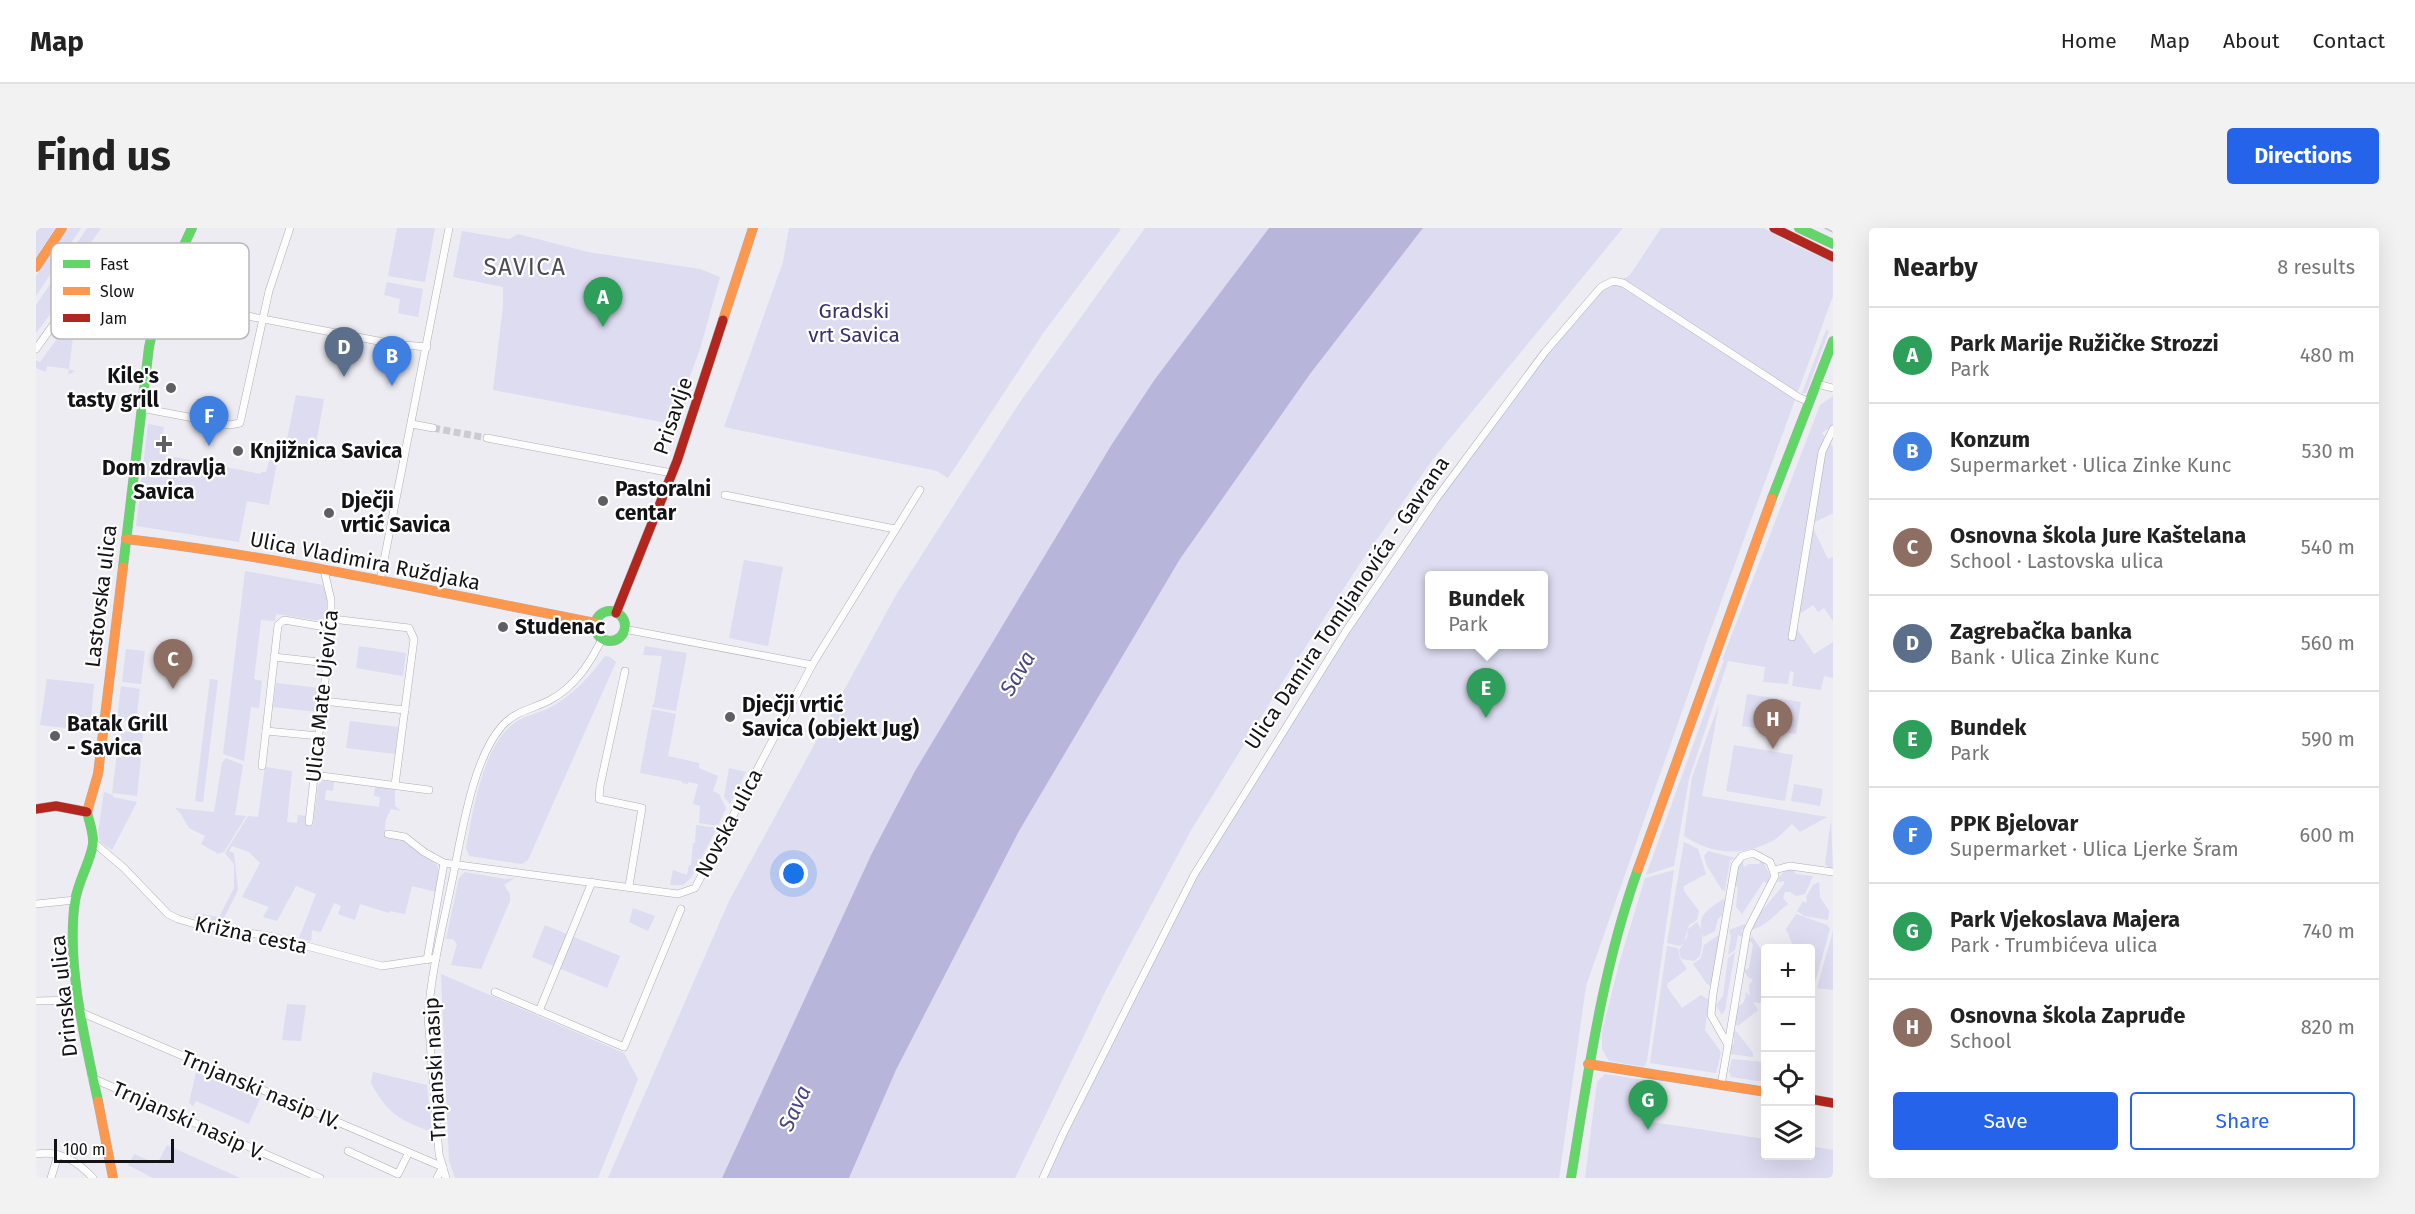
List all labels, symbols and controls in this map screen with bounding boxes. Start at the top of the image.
text: Map [30,25,84,58]
text: Home [2061,28,2117,54]
text: Map [2150,28,2190,54]
text: About [2223,28,2280,54]
text: Contact [2313,28,2385,54]
button: Directions [2227,128,2379,184]
text: Find us [36,131,171,181]
legend [51,243,249,339]
text: Nearby [1893,252,1978,283]
district label: SAVICA [484,253,567,281]
text: Fast [100,255,129,274]
text: 8 results [2277,255,2355,279]
pin: A [584,278,622,327]
text: Slow [100,282,135,301]
park label: Gradski vrt Savica [808,298,900,348]
text: Jam [100,309,127,328]
pin: D [324,328,364,377]
text: Park Marije Ružičke Strozzi [1950,330,2219,357]
pin: B [372,336,412,386]
text: A [1907,343,1918,367]
text: 480 m [2300,343,2355,367]
text: Park [1950,357,1989,381]
place label: Kile's tasty grill [67,363,160,413]
street label: Prisavlje [648,374,698,458]
marker: Kile's tasty grill [164,381,178,395]
pin: F [190,396,228,446]
text: Konzum [1950,426,2030,453]
marker: Dom zdravlja Savica [155,435,173,453]
place label: Knjižnica Savica [250,438,403,464]
text: B [1906,439,1919,463]
text: 530 m [2302,439,2355,463]
marker: Knjižnica Savica [231,444,245,458]
street label: Ulica Damira Tomljanovića - Gavrana [1239,451,1455,755]
text: Supermarket · Ulica Zinke Kunc [1950,453,2231,477]
place label: Dom zdravlja Savica [102,455,226,505]
place label: Pastoralni centar [615,476,711,526]
place label: Dječji vrtić Savica [340,488,451,538]
marker: Pastoralni centar [596,494,610,508]
marker: Dječji vrtić Savica [322,506,336,520]
text: Osnovna škola Jure Kaštelana [1950,522,2246,549]
street label: Lastovska ulica [79,523,123,669]
street label: Ulica Vladimira Ruždjaka [247,526,483,596]
text: C [1907,535,1918,559]
text: 540 m [2301,535,2355,559]
text: School · Lastovska ulica [1950,549,2164,573]
popup [1425,571,1548,649]
text: Bundek [1448,585,1525,612]
street label: Ulica Mate Ujevića [300,608,344,784]
text: Park [1448,612,1488,636]
place label: Studenac [515,614,605,640]
text: Zagrebačka banka [1950,618,2132,645]
marker: Studenac [496,620,510,634]
text: D [1906,631,1919,655]
text: 560 m [2301,631,2355,655]
pin: C [154,640,192,689]
text: Bank · Ulica Zinke Kunc [1950,645,2159,669]
water label: Sava [993,646,1041,701]
pin: E [1466,668,1506,718]
place label: Dječji vrtić Savica (objekt Jug) [742,692,919,742]
pin: H [1754,700,1792,749]
marker: Dječji vrtić Savica (objekt Jug) [723,710,737,724]
place label: Batak Grill - Savica [67,711,169,761]
text: Bundek [1950,714,2026,741]
text: E [1907,727,1918,751]
text: 590 m [2301,727,2355,751]
marker: Batak Grill - Savica [48,729,62,743]
text: Park [1950,741,1989,765]
street label: Novska ulica [689,764,769,882]
text: PPK Bjelovar [1950,810,2078,837]
text: F [1908,823,1917,847]
text: 600 m [2300,823,2355,847]
text: Supermarket · Ulica Ljerke Šram [1950,837,2239,861]
your location [779,859,808,888]
text: Park Vjekoslava Majera [1950,906,2180,933]
street label: Križna cesta [192,910,310,960]
text: G [1906,919,1919,943]
text: 740 m [2303,919,2355,943]
text: Park · Trumbićeva ulica [1950,933,2158,957]
street label: Drinska ulica [45,934,83,1058]
map controls [1761,944,1815,1160]
button: + [1761,944,1815,998]
street label: Trnjanski nasip [418,996,452,1142]
button: − [1761,998,1815,1052]
text: Osnovna škola Zapruđe [1950,1002,2185,1029]
text: H [1906,1015,1919,1039]
text: 820 m [2301,1015,2355,1039]
text: School [1950,1029,2011,1053]
street label: Trnjanski nasip IV. [177,1045,345,1135]
button: locate [1761,1052,1815,1106]
street label: Trnjanski nasip V. [108,1076,270,1166]
pin: G [1628,1080,1668,1130]
water label: Sava [772,1081,817,1136]
button: Save [1893,1092,2118,1150]
button: Share [2130,1092,2355,1150]
button: layers [1761,1106,1815,1160]
scale bar [54,1136,174,1164]
text: 100 m [63,1140,106,1159]

